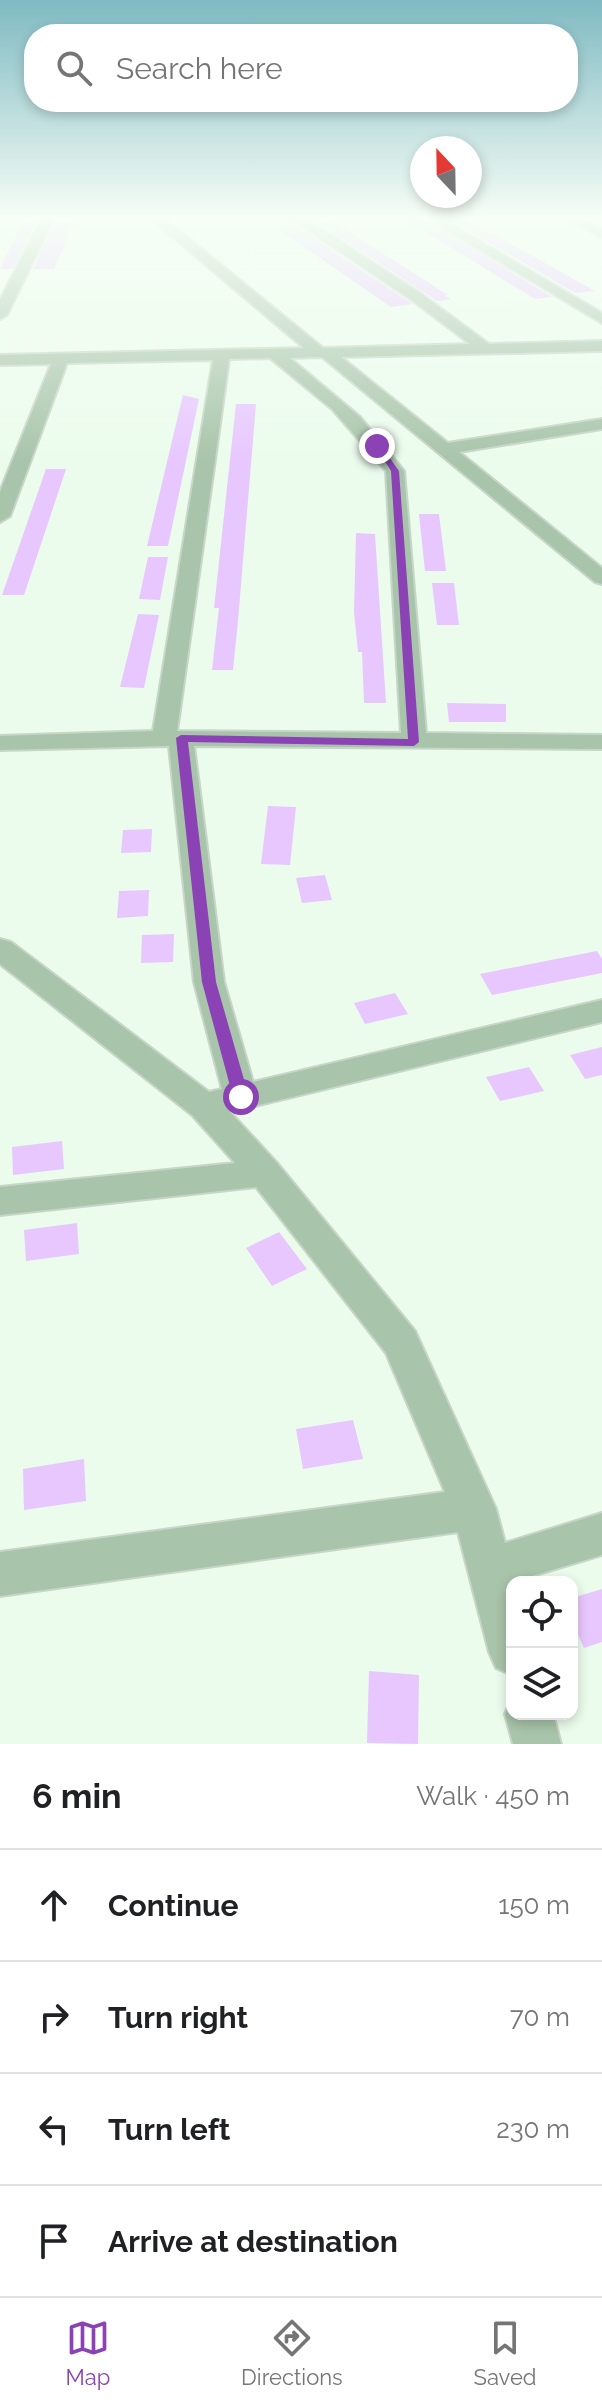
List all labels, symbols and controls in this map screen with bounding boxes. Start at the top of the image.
search box [24,24,578,112]
icon: search [52,46,96,90]
text: Search here [116,51,283,86]
north arrow [410,136,482,208]
route end [359,428,395,464]
route start [223,1079,259,1115]
map controls [506,1576,578,1720]
button: locate [506,1576,578,1648]
button: layers [506,1648,578,1720]
text: 6 min [32,1776,122,1816]
text: Walk · 450 m [416,1781,570,1811]
icon: ahead [32,1883,76,1927]
text: Continue [108,1888,239,1923]
text: 150 m [498,1890,570,1920]
icon: right [32,1995,76,2039]
text: Turn right [108,2000,248,2035]
text: 70 m [510,2002,570,2032]
icon: left [32,2107,76,2151]
text: Turn left [108,2112,230,2147]
text: 230 m [496,2114,570,2144]
icon: arrive [32,2219,76,2263]
text: Arrive at destination [108,2224,398,2259]
tab: Map [65,2316,110,2390]
tab: Directions [241,2316,343,2390]
tab: Saved [474,2316,537,2390]

